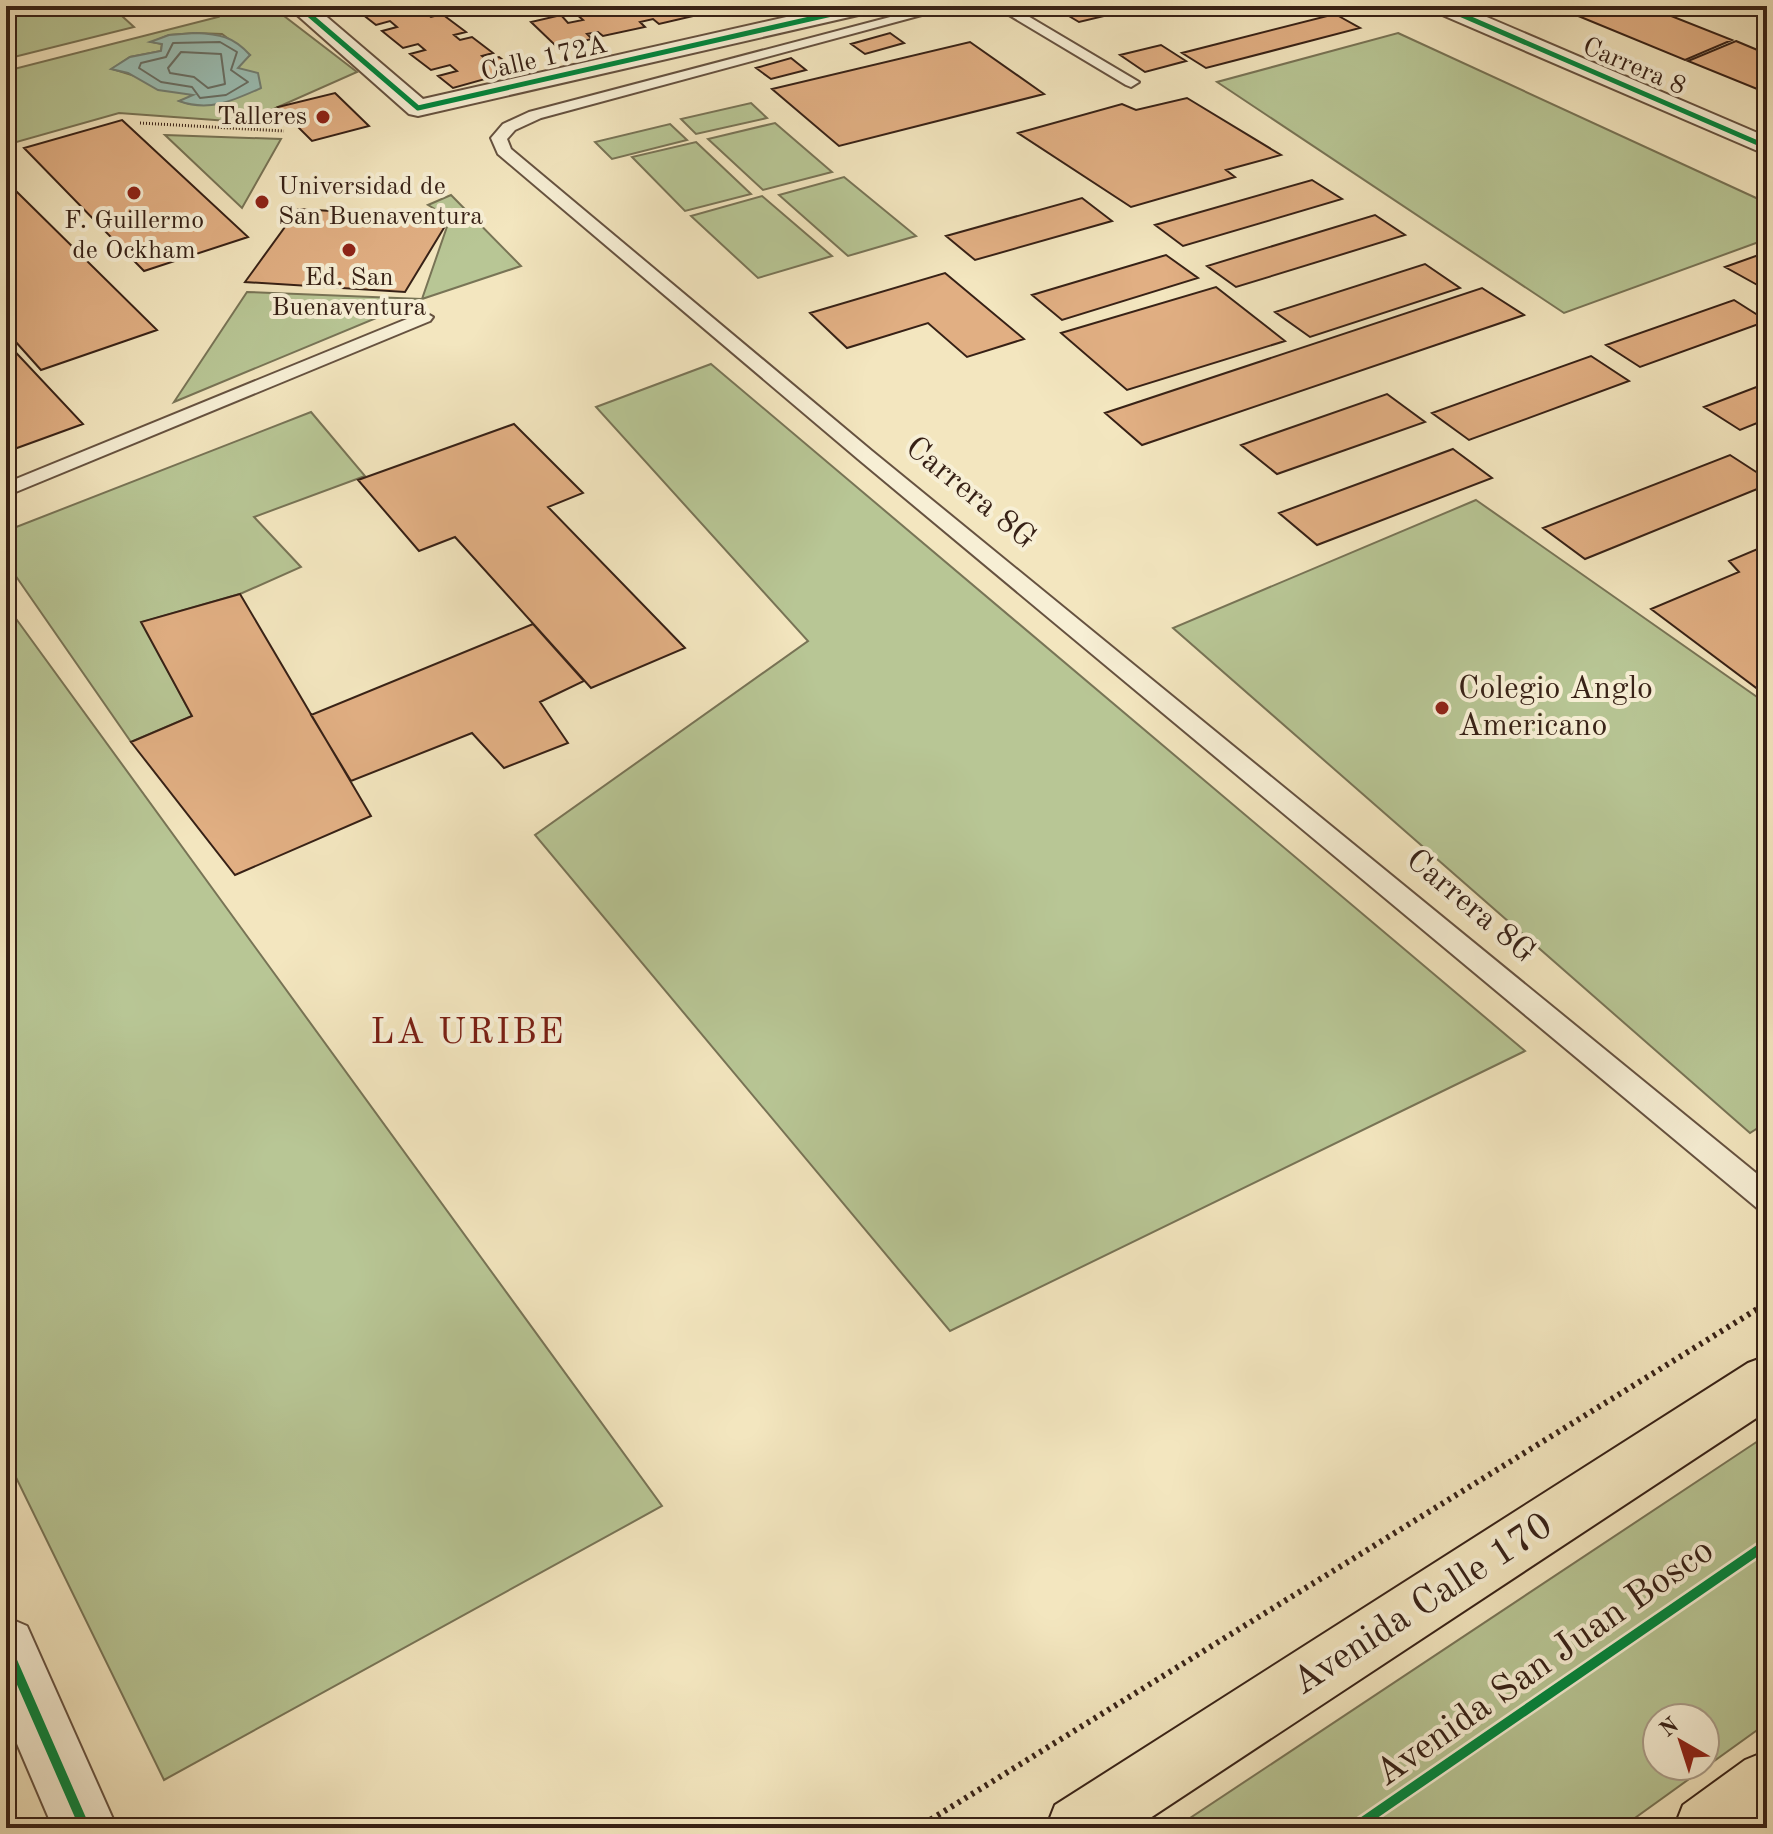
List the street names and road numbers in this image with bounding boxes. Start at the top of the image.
street label: Calle 172A [478,32,610,86]
street label: Carrera 8 [1579,34,1689,100]
street label: Carrera 8G [899,432,1041,556]
street label: Carrera 8G [1399,844,1541,970]
street label: Avenida Calle 170 [1286,1507,1560,1703]
street label: Avenida San Juan Bosco [1369,1532,1721,1794]

